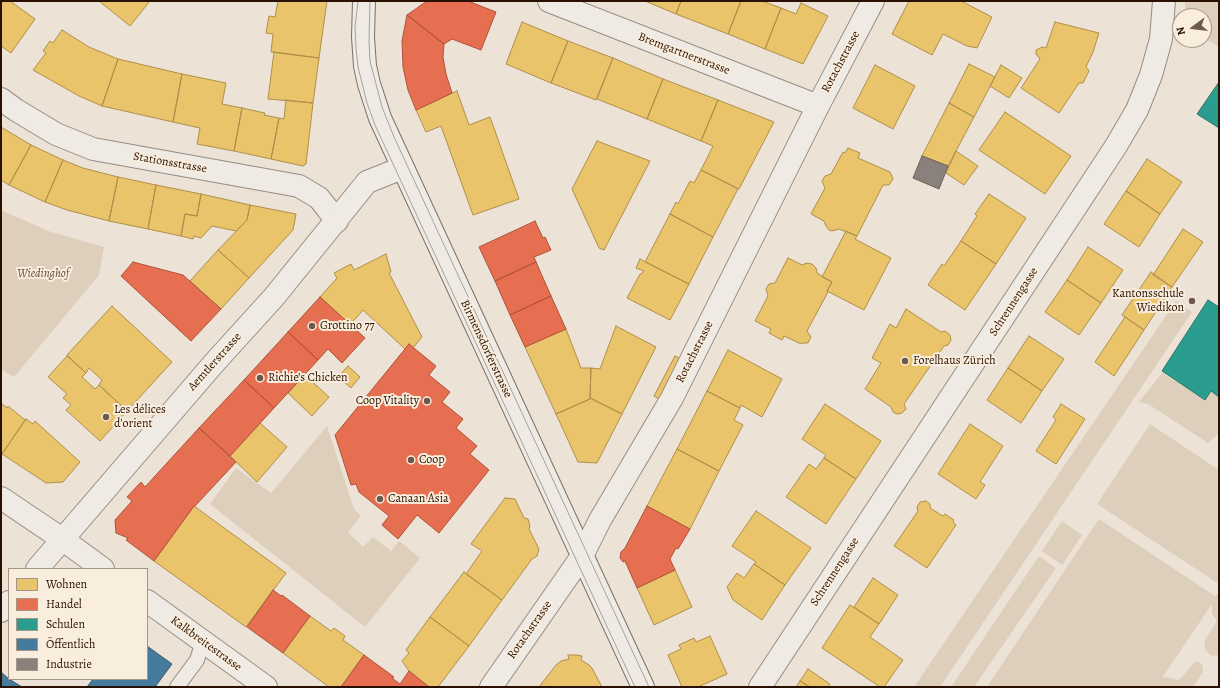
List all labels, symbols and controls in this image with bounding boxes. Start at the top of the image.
north arrow [1172,8,1212,48]
text: N [1173,25,1189,37]
street label: Rotachstrasse [819,29,863,95]
street label: Bremgartnerstrasse [636,30,732,78]
street label: Stationsstrasse [132,149,208,177]
street label: Schrennengasse [986,265,1042,339]
park label: Wiedinghof [17,267,69,281]
place label: Kantonsschule Wiedikon [1112,287,1184,315]
marker: Kantonsschule Wiedikon [1187,296,1197,306]
street label: Birmensdorferstrasse [457,298,515,400]
street label: Rotachstrasse [673,318,717,386]
place label: Grottino 77 [320,319,375,333]
marker: Grottino 77 [307,321,317,331]
street label: Aemtlerstrasse [185,330,245,394]
place label: Forelhaus Zürich [913,354,996,368]
marker: Forelhaus Zürich [900,356,910,366]
place label: Richie’s Chicken [268,371,348,385]
marker: Richie’s Chicken [255,373,265,383]
place label: Coop Vitality [356,394,419,408]
marker: Coop Vitality [422,396,432,406]
place label: Les délices d'orient [114,403,166,431]
marker: Les délices d'orient [101,412,111,422]
place label: Coop [419,453,445,467]
marker: Coop [406,455,416,465]
place label: Canaan Asia [388,492,449,506]
marker: Canaan Asia [375,494,385,504]
street label: Schrennengasse [807,535,863,609]
legend [8,568,148,680]
text: Wohnen [46,576,87,592]
text: Handel [46,596,82,612]
street label: Rotachstrasse [505,598,555,662]
street label: Kalkbreitestrasse [168,613,244,675]
text: Schulen [46,616,85,632]
text: Öffentlich [46,636,95,652]
text: Industrie [46,656,92,672]

